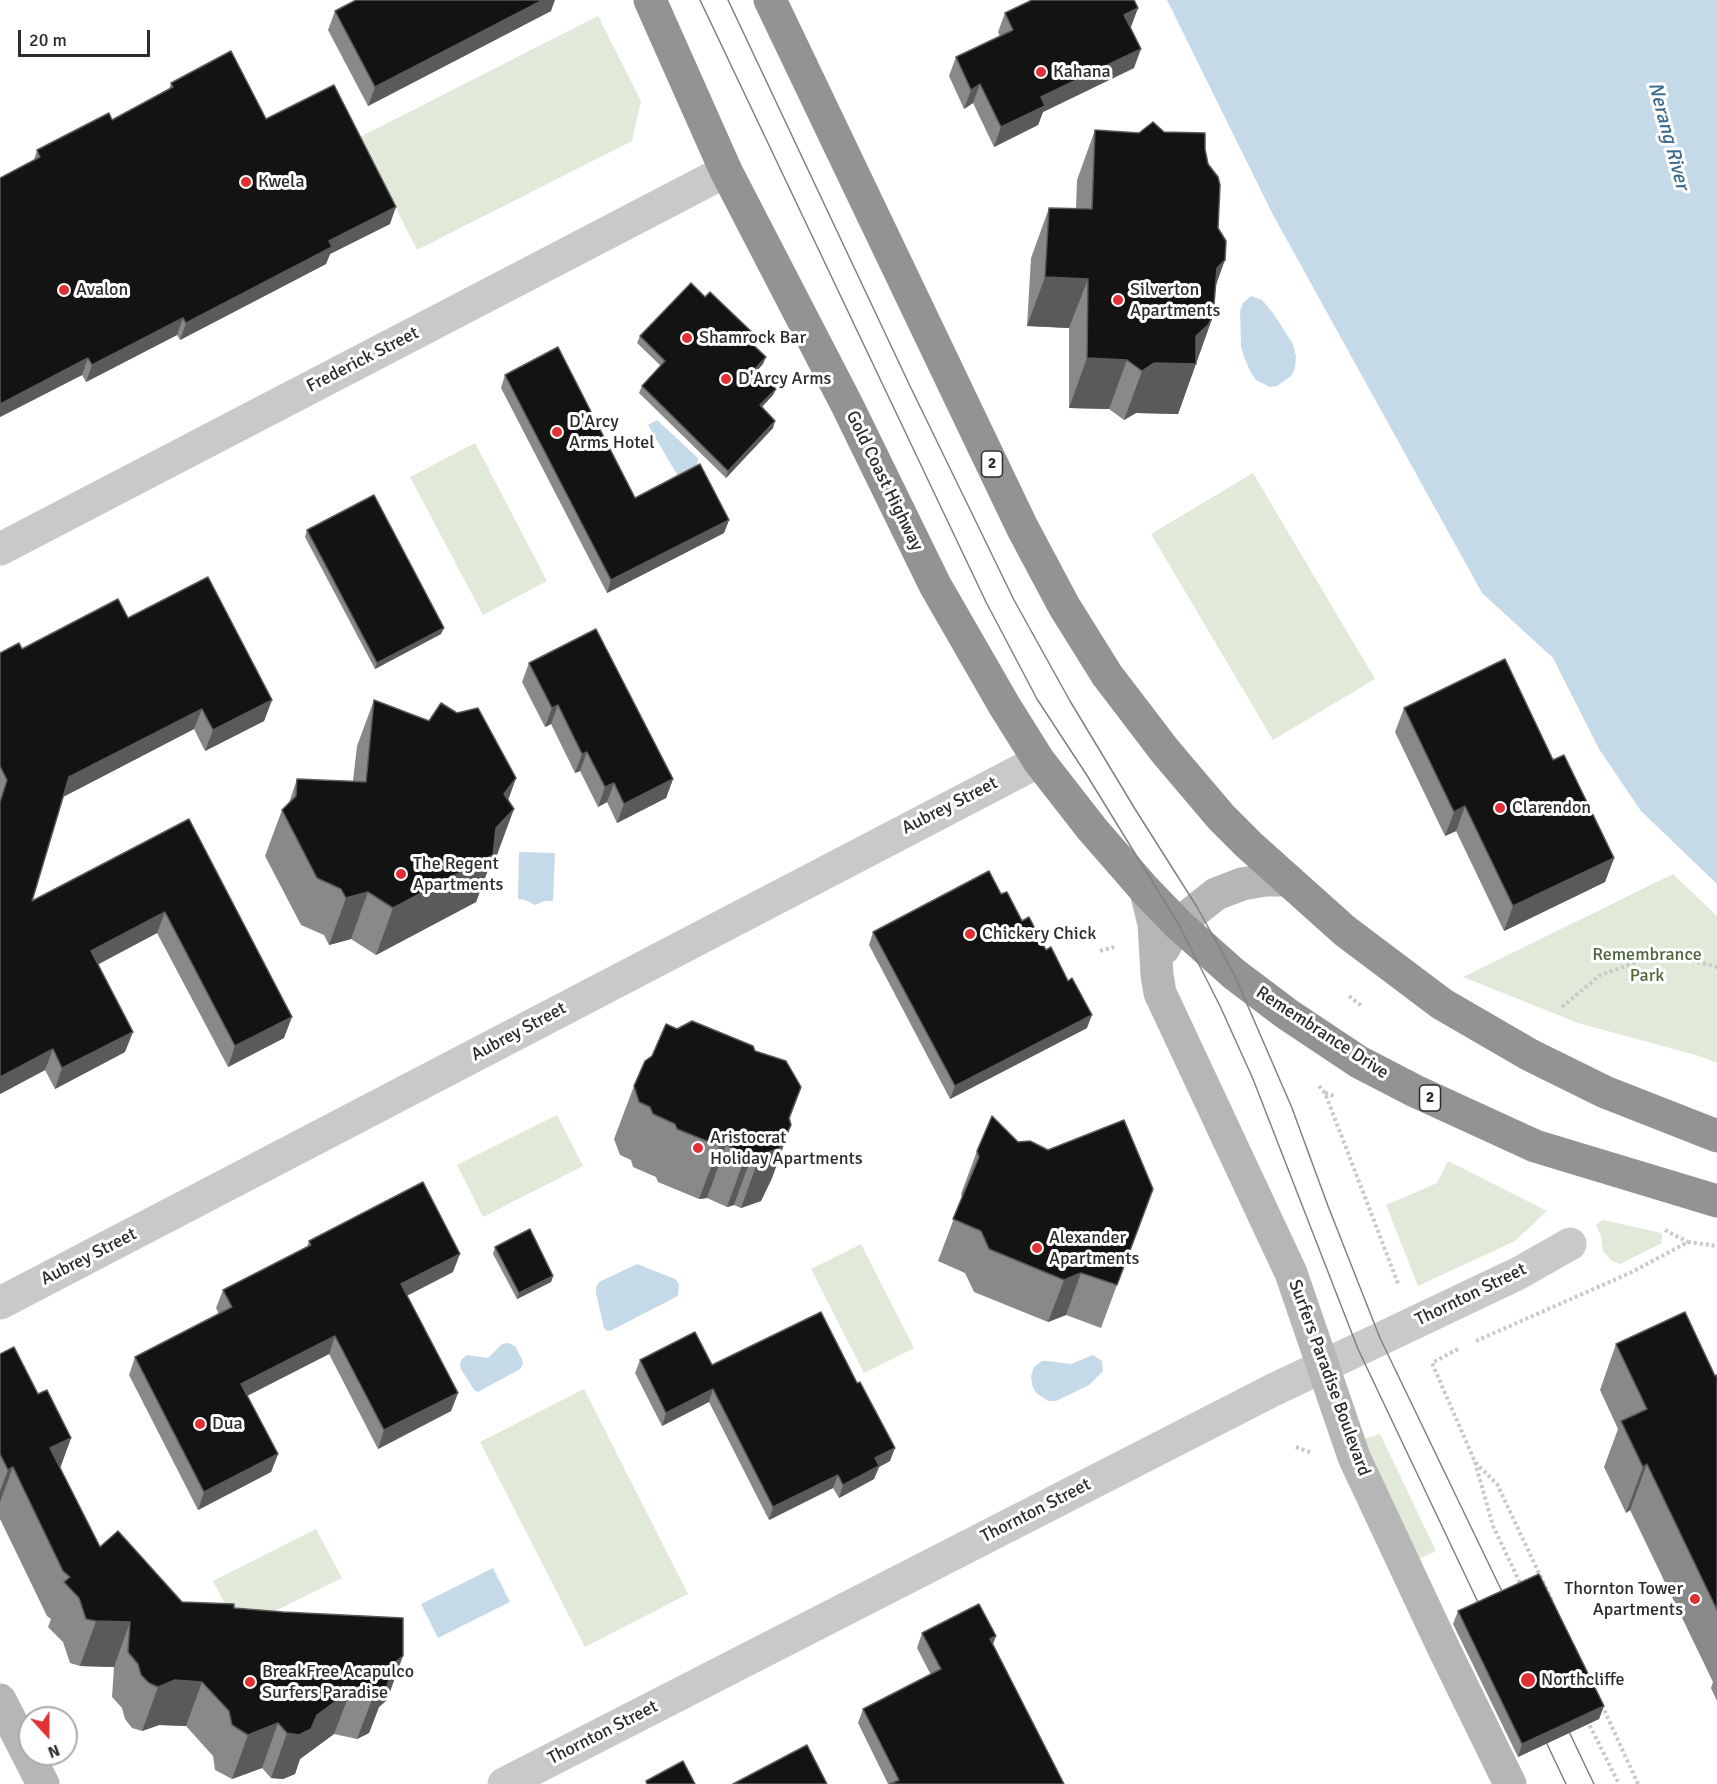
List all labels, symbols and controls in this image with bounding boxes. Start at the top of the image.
scale bar [21,18,153,56]
text: 20 m [29,29,67,51]
place label: Kahana [1053,61,1111,83]
marker: Kahana [1034,65,1048,79]
water label: Nerang River [1642,80,1694,192]
place label: Kwela [258,171,305,193]
marker: Kwela [239,175,253,189]
place label: Avalon [76,279,128,301]
place label: Silverton Apartments [1130,279,1220,322]
marker: Avalon [57,283,71,297]
marker: Silverton Apartments [1111,293,1125,307]
street label: Frederick Street [303,322,423,398]
place label: Shamrock Bar [699,327,806,349]
marker: Shamrock Bar [680,331,694,345]
place label: D'Arcy Arms [738,368,831,390]
marker: D'Arcy Arms [719,372,733,386]
street label: Gold Coast Highway [841,407,927,555]
place label: D'Arcy Arms Hotel [569,411,655,454]
marker: D'Arcy Arms Hotel [550,425,564,439]
road number: 2 [982,451,1002,477]
street label: Aubrey Street [899,773,1001,839]
place label: Clarendon [1512,797,1591,819]
marker: Clarendon [1493,801,1507,815]
place label: The Regent Apartments [413,853,503,896]
marker: The Regent Apartments [394,867,408,881]
place label: Chickery Chick [982,923,1096,945]
marker: Chickery Chick [963,927,977,941]
park label: Remembrance Park [1592,944,1702,986]
street label: Remembrance Drive [1252,982,1392,1084]
street label: Aubrey Street [468,998,570,1066]
road number: 2 [1420,1085,1440,1111]
place label: Aristocrat Holiday Apartments [710,1127,863,1170]
marker: Aristocrat Holiday Apartments [691,1141,705,1155]
street label: Aubrey Street [38,1224,140,1290]
place label: Alexander Apartments [1049,1227,1139,1270]
marker: Alexander Apartments [1030,1241,1044,1255]
street label: Thornton Street [1412,1259,1530,1331]
street label: Surfers Paradise Boulevard [1283,1277,1375,1479]
place label: Dua [212,1413,243,1435]
marker: Dua [193,1417,207,1431]
street label: Thornton Street [977,1474,1095,1548]
place label: Thornton Tower Apartments [1564,1578,1683,1620]
marker: Thornton Tower Apartments [1688,1592,1702,1606]
place label: BreakFree Acapulco Surfers Paradise [262,1661,414,1704]
place label: Northcliffe [1541,1669,1625,1691]
marker: Northcliffe [1519,1671,1537,1689]
marker: BreakFree Acapulco Surfers Paradise [243,1675,257,1689]
street label: Thornton Street [544,1696,662,1770]
north arrow [18,1706,78,1766]
text: N [45,1740,63,1762]

